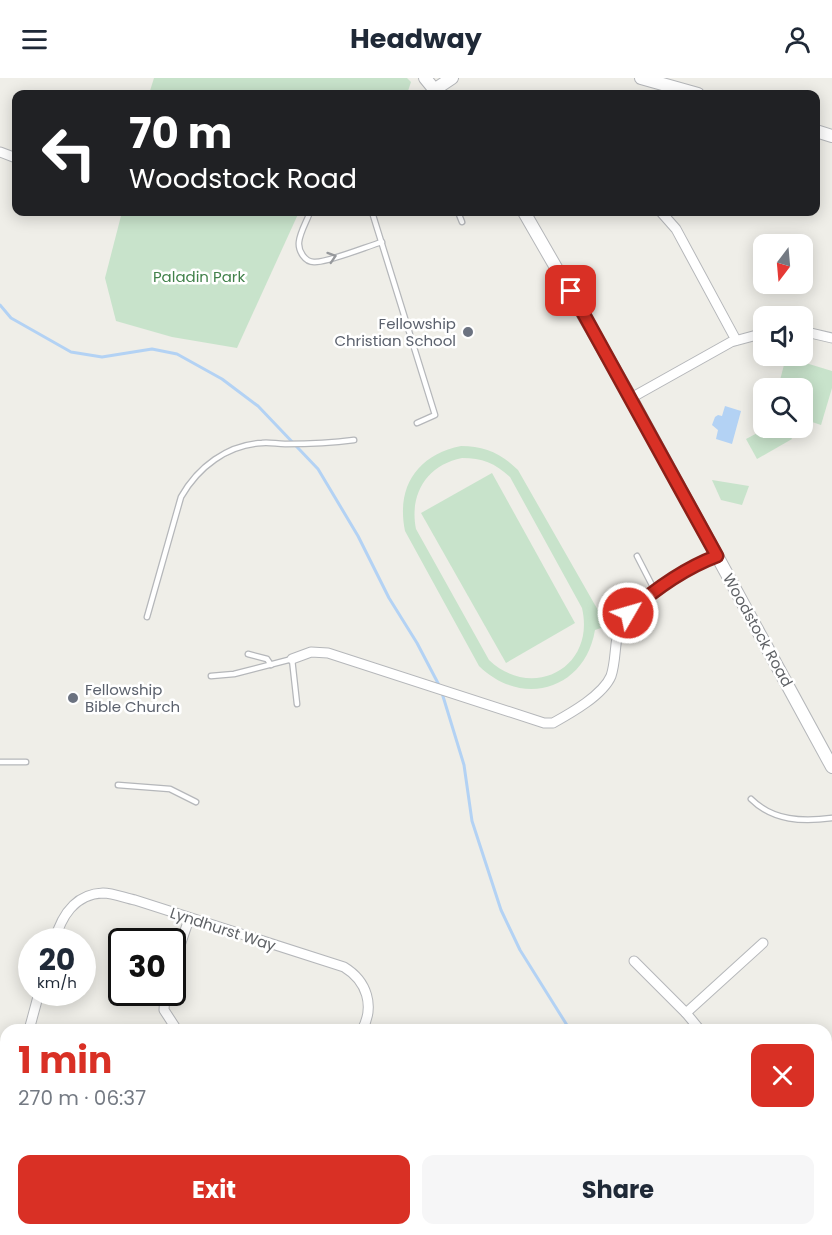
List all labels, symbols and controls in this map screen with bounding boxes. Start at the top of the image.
text: Headway [350,20,482,57]
icon: menu [18,23,51,56]
icon: person [781,23,814,56]
text: 70 m [129,104,232,163]
icon: left [30,114,108,192]
text: Woodstock Road [129,160,357,197]
north arrow [753,234,813,294]
map controls [753,234,813,438]
one-way arrow [326,252,337,265]
pin [545,265,596,316]
park label: Paladin Park [153,266,245,287]
icon: arrive [554,274,587,307]
button: sound [753,306,813,366]
place label: Fellowship Christian School [334,313,456,351]
marker: Fellowship Christian School [461,325,475,339]
button: search [753,378,813,438]
street label: Woodstock Road [718,569,798,691]
position arrow [596,581,660,645]
place label: Fellowship Bible Church [85,679,180,717]
marker: Fellowship Bible Church [66,691,80,705]
street label: Lyndhurst Way [167,902,279,956]
speed limit sign: 30 [108,928,186,1006]
text: 20 [39,938,75,981]
text: km/h [37,972,77,993]
text: 1 min [18,1035,112,1086]
button: close [751,1044,814,1107]
text: 270 m · 06:37 [18,1084,146,1112]
button: Exit [18,1155,410,1224]
button: Share [422,1155,814,1224]

